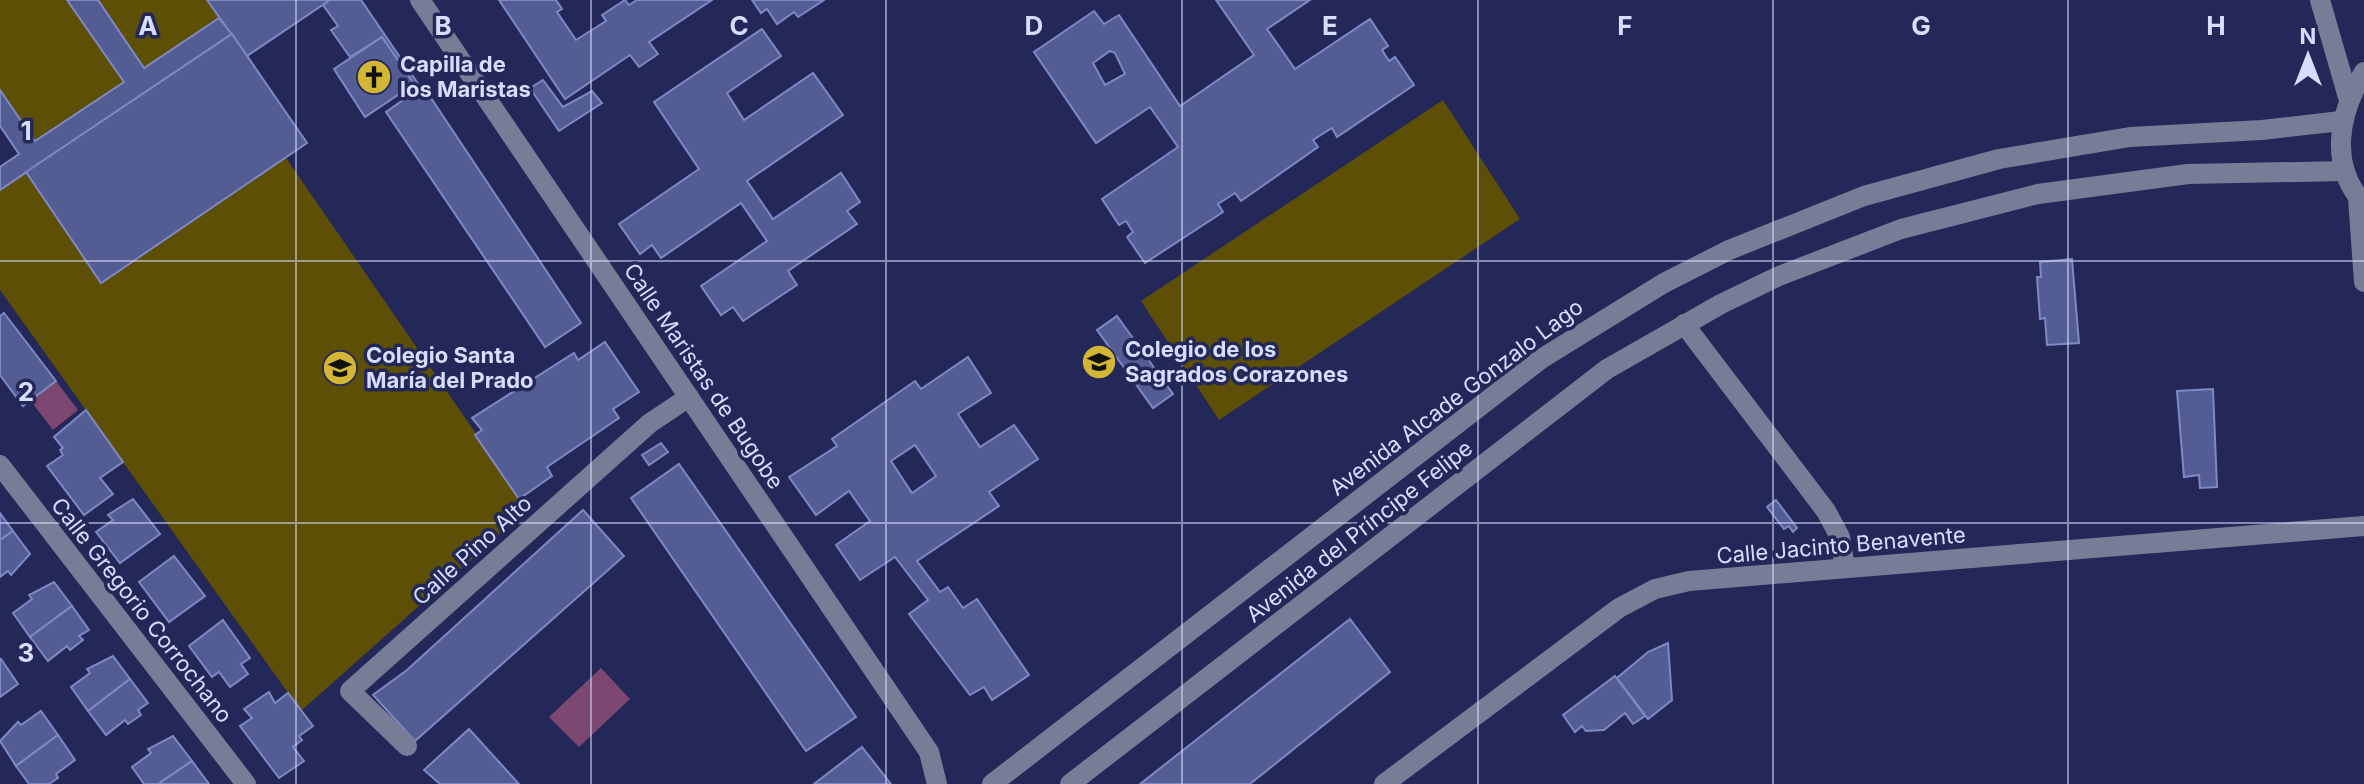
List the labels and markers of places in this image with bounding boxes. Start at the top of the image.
place label: Capilla de los Maristas [400,51,531,102]
church icon: Capilla de los Maristas [355,58,393,96]
place label: Colegio de los Sagrados Corazones [1125,336,1348,387]
place label: Colegio Santa María del Prado [366,342,534,393]
school or university icon: Colegio de los Sagrados Corazones [1080,343,1118,381]
school or university icon: Colegio Santa María del Prado [321,349,359,387]

